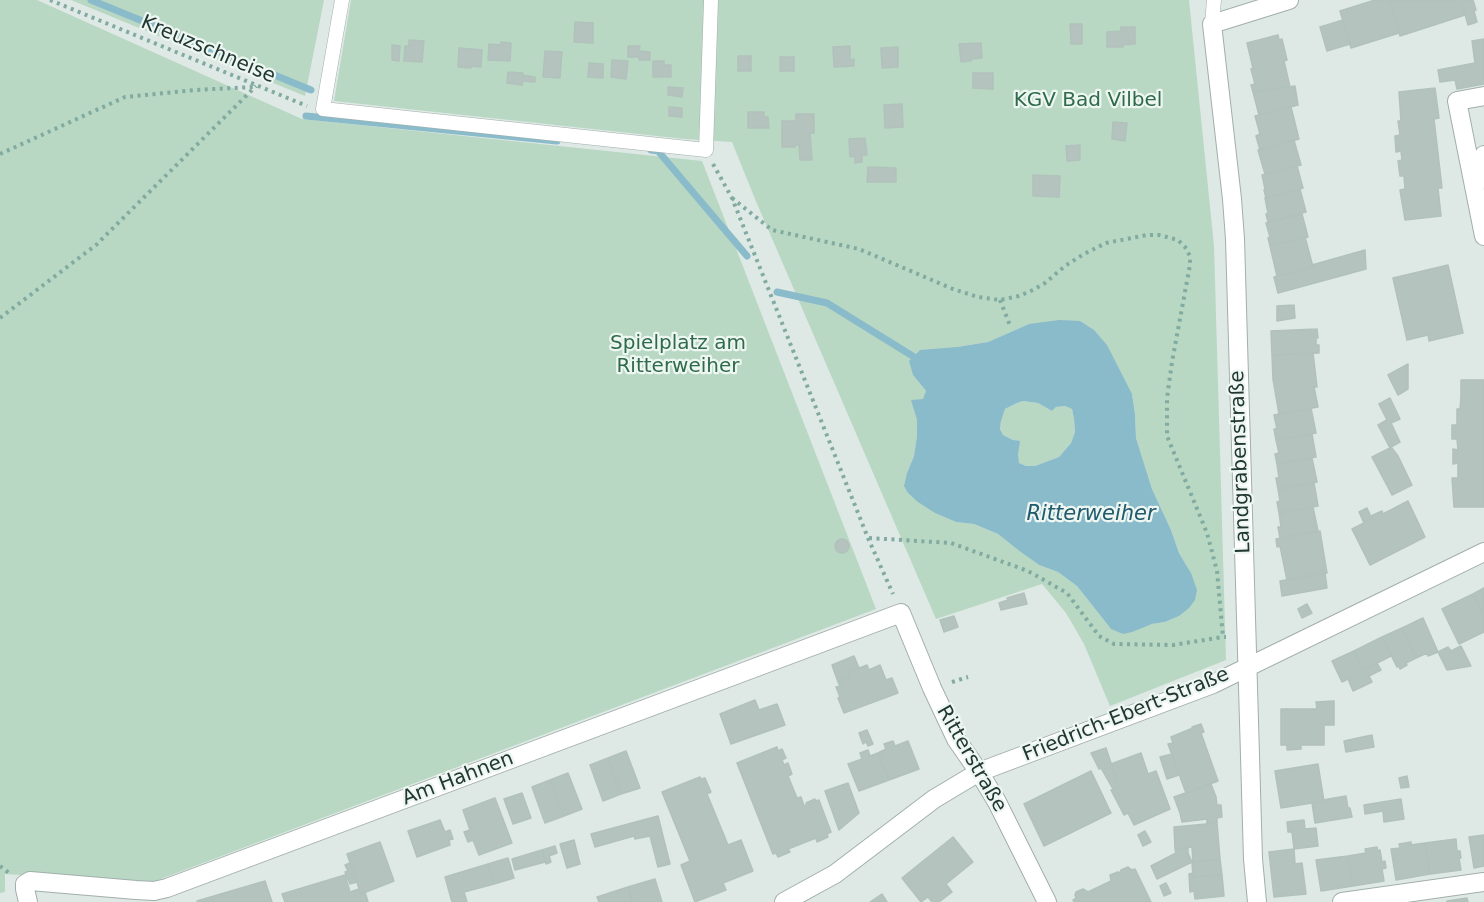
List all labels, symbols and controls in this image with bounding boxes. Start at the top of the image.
street label: Kreuzschneise [137,11,279,89]
park label: KGV Bad Vilbel [1014,89,1162,113]
park label: Spielplatz am Ritterweiher [610,332,746,379]
street label: Landgrabenstraße [1226,370,1256,554]
water label: Ritterweiher [1026,502,1156,528]
street label: Friedrich-Ebert-Straße [1019,663,1233,767]
street label: Ritterstraße [931,701,1011,817]
street label: Am Hahnen [399,747,517,811]

